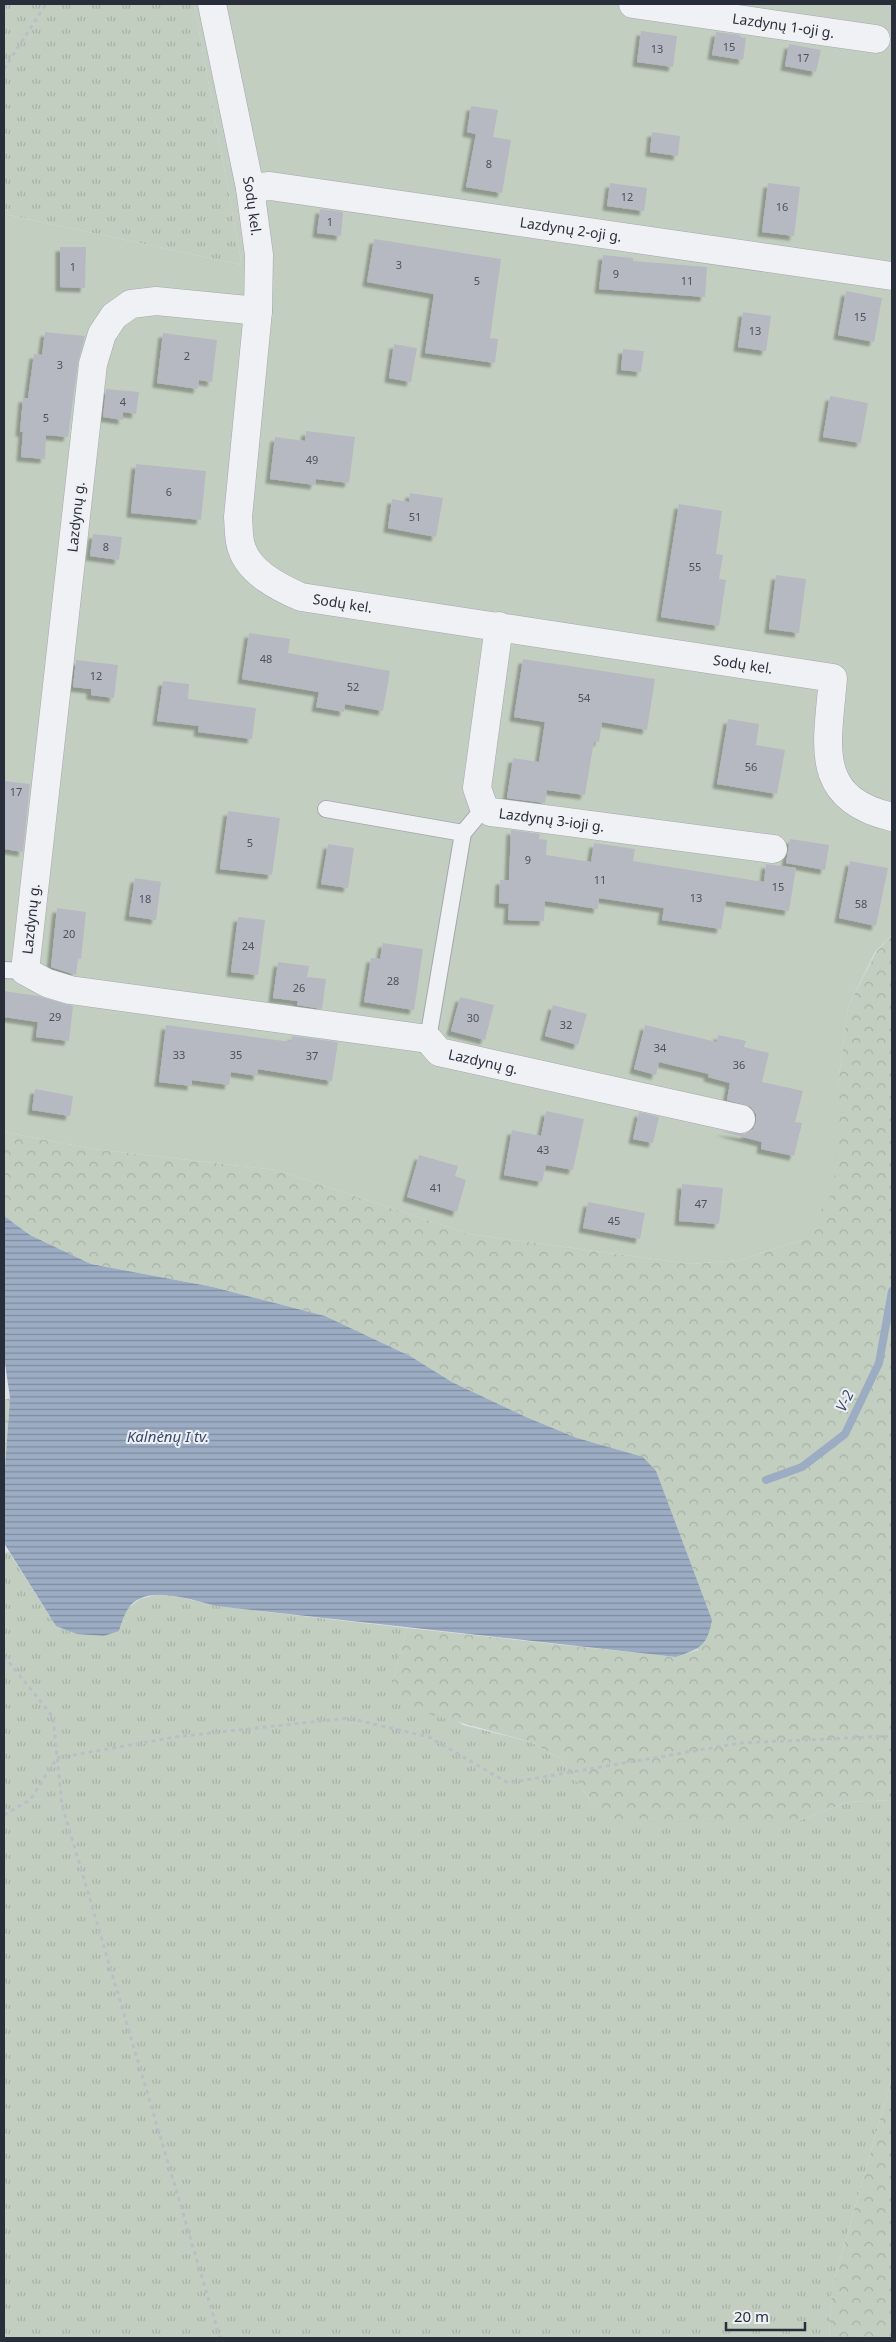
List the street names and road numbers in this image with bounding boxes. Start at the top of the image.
street label: Lazdynų 1-oji g. [731,8,836,42]
street label: Sodų kel. [239,174,266,237]
street label: Lazdynų 2-oji g. [519,212,623,246]
street label: Lazdynų g. [62,481,89,553]
street label: Sodų kel. [312,589,374,617]
street label: Sodų kel. [712,650,774,678]
street label: Lazdynų 3-ioji g. [498,803,606,836]
street label: Lazdynų g. [17,883,44,955]
street label: Lazdynų g. [447,1044,520,1078]

